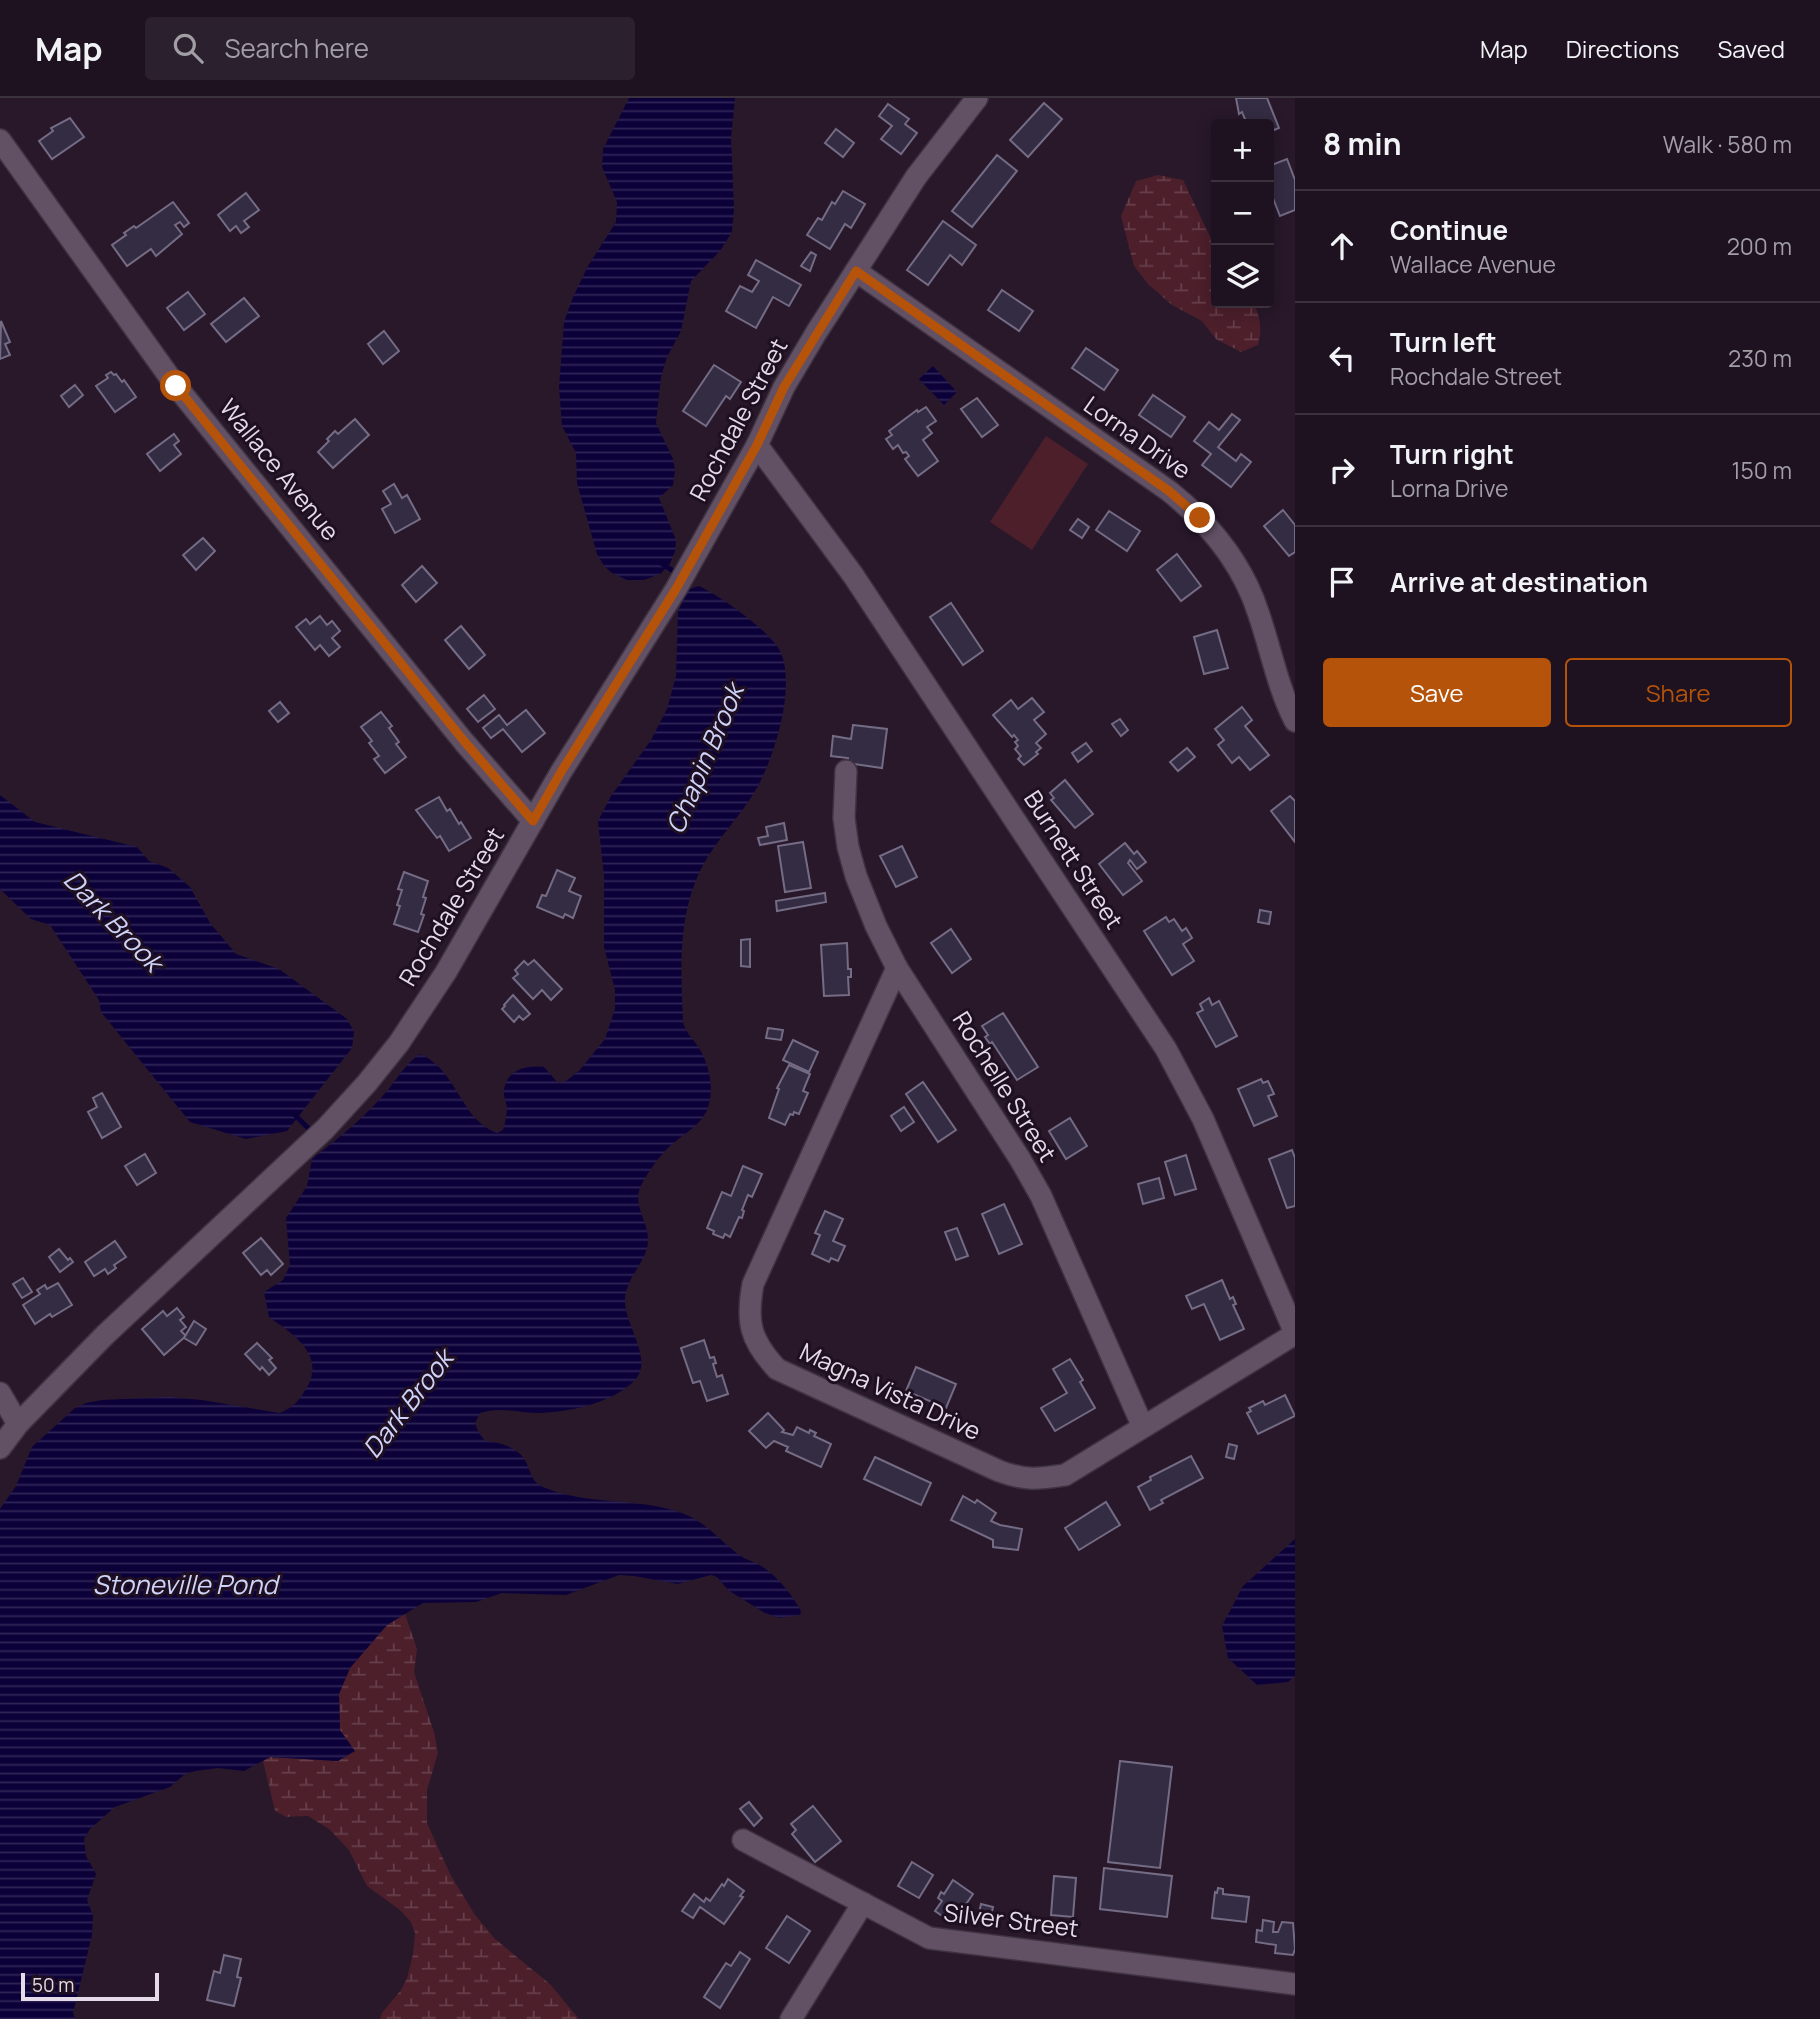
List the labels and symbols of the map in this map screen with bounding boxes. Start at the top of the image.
street label: Rochdale Street [681,332,794,506]
route start [160,370,191,401]
street label: Lorna Drive [1078,388,1198,486]
street label: Wallace Avenue [213,391,347,547]
route end [1184,502,1215,533]
water label: Chapin Brook [656,674,753,839]
street label: Burnett Street [1017,784,1131,935]
street label: Rochdale Street [390,821,511,992]
water label: Dark Brook [56,862,174,982]
street label: Rochelle Street [946,1005,1065,1168]
street label: Magna Vista Drive [795,1334,987,1447]
water label: Dark Brook [354,1339,463,1465]
water label: Stoneville Pond [93,1566,281,1602]
street label: Silver Street [942,1895,1081,1944]
scale bar [21,1970,159,2002]

